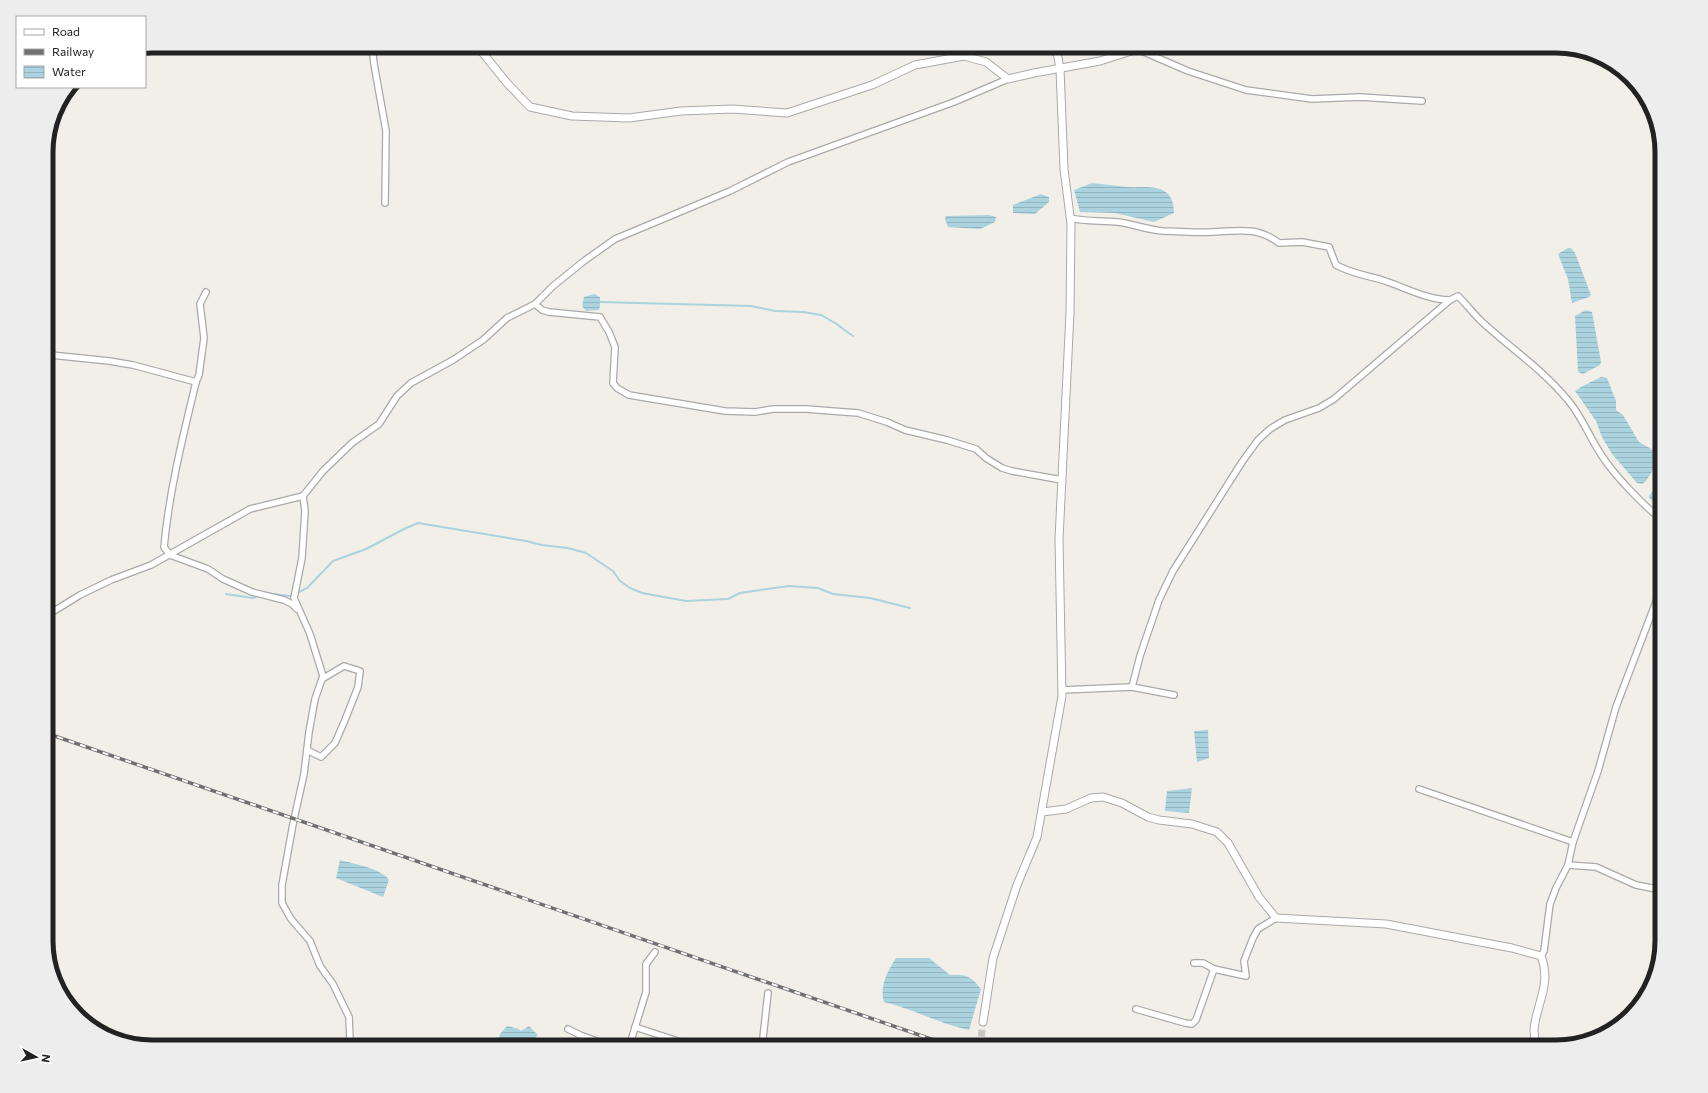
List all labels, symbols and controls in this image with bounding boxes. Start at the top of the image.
legend [16,16,146,88]
text: Road [52,24,80,38]
text: Railway [52,44,94,58]
text: Water [52,64,86,78]
north arrow [16,1037,56,1077]
text: N [39,1053,53,1063]

